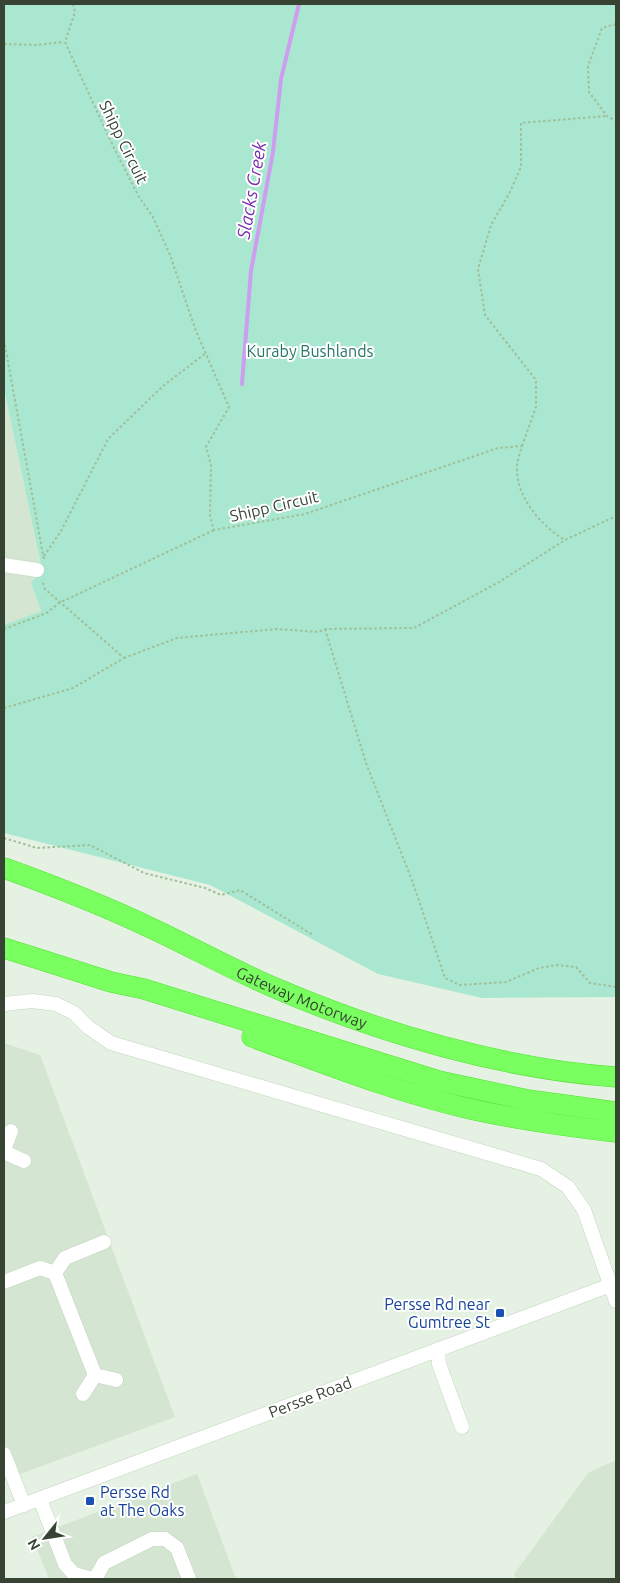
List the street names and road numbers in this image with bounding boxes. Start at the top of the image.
street label: Shipp Circuit [96,97,152,187]
street label: Shipp Circuit [228,487,321,525]
street label: Gateway Motorway [233,963,370,1032]
street label: Persse Road [266,1373,354,1421]

